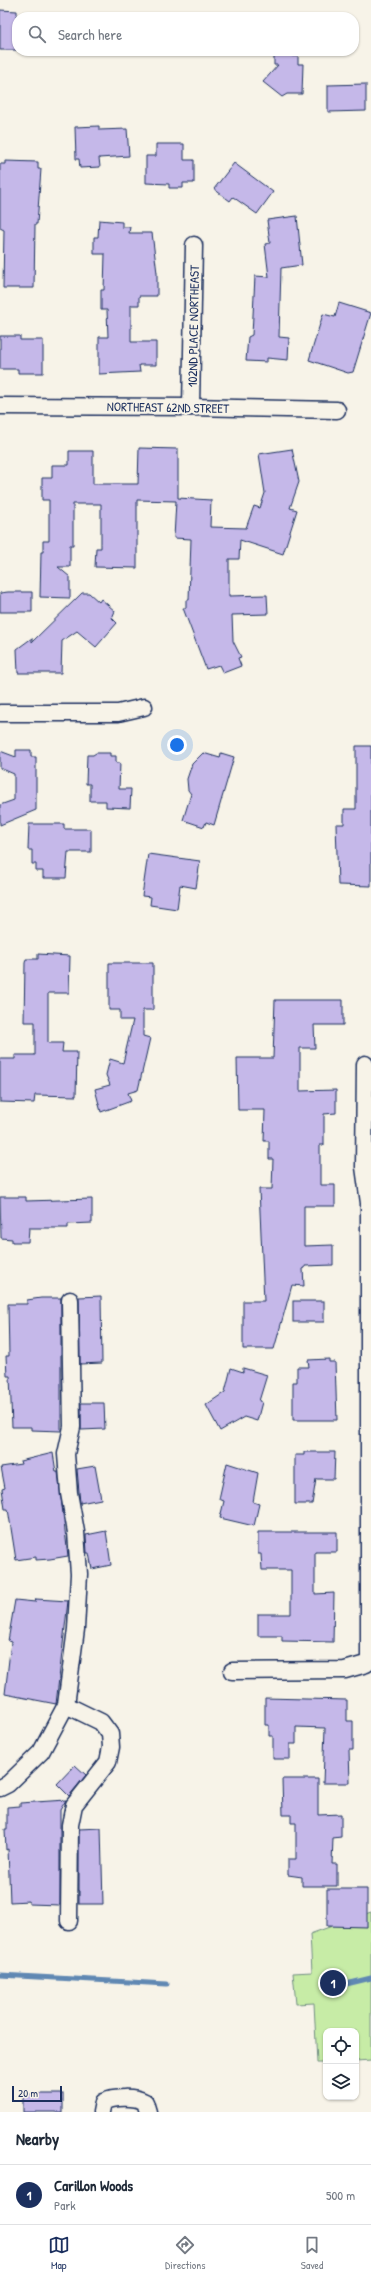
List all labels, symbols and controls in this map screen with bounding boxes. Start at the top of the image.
search box [12,12,359,56]
icon: search [26,23,48,45]
text: Search here [58,24,122,45]
street label: 102ND PLACE NORTHEAST [183,264,203,387]
street label: NORTHEAST 62ND STREET [107,397,230,417]
your location [167,735,187,755]
pin: 1 [320,1968,346,1998]
map controls [323,2028,359,2100]
button: locate [323,2028,359,2064]
button: layers [323,2064,359,2100]
scale bar [12,2084,62,2103]
text: 20 m [18,2086,38,2100]
text: Nearby [16,2127,59,2150]
text: Carillon Woods [54,2175,133,2196]
text: 1 [27,2186,31,2204]
text: 500 m [326,2186,355,2204]
text: Park [54,2196,76,2214]
tab: Map [48,2234,70,2272]
tab: Directions [165,2234,206,2272]
tab: Saved [301,2234,323,2272]

